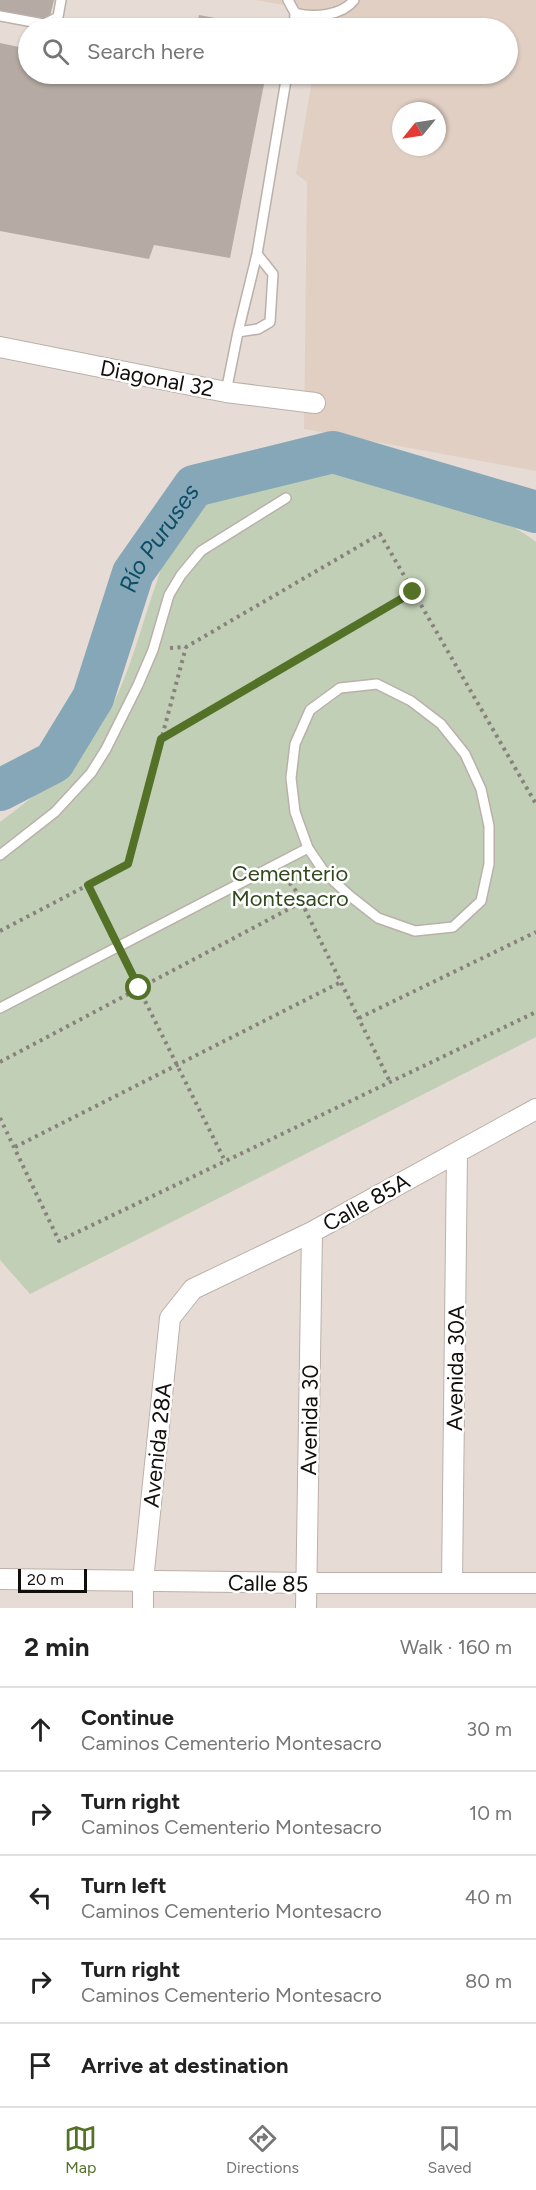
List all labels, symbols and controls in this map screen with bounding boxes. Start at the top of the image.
search box [18,18,518,84]
icon: search [39,35,72,68]
text: Search here [87,38,205,65]
north arrow [392,102,446,156]
street label: Diagonal 32 [98,354,216,403]
water label: Río Puruses [113,478,205,596]
route end [399,578,425,604]
park label: Cementerio Montesacro [231,860,349,912]
route start [125,974,151,1000]
street label: Calle 85A [318,1167,415,1237]
street label: Avenida 30A [441,1305,470,1431]
street label: Avenida 30 [295,1364,324,1476]
street label: Avenida 28A [138,1381,177,1509]
scale bar [18,1566,87,1594]
street label: Calle 85 [228,1569,308,1598]
text: 20 m [27,1570,64,1589]
text: 2 min [24,1631,90,1663]
text: Walk · 160 m [400,1635,512,1659]
text: Continue [81,1704,174,1731]
icon: ahead [24,1713,57,1746]
text: 30 m [466,1717,512,1741]
text: Caminos Cementerio Montesacro [81,1731,382,1755]
text: Turn right [81,1788,180,1815]
icon: right [24,1797,57,1830]
text: 10 m [469,1801,512,1825]
text: Caminos Cementerio Montesacro [81,1815,382,1839]
text: Turn left [81,1872,167,1899]
icon: left [24,1881,57,1914]
text: 40 m [465,1885,512,1909]
text: Caminos Cementerio Montesacro [81,1899,382,1923]
text: Turn right [81,1956,180,1983]
icon: right [24,1965,57,1998]
text: 80 m [465,1969,512,1993]
text: Caminos Cementerio Montesacro [81,1983,382,2007]
icon: arrive [24,2049,57,2082]
text: Arrive at destination [81,2052,289,2079]
tab: Map [64,2122,97,2177]
tab: Directions [226,2122,299,2177]
tab: Saved [428,2122,472,2177]

